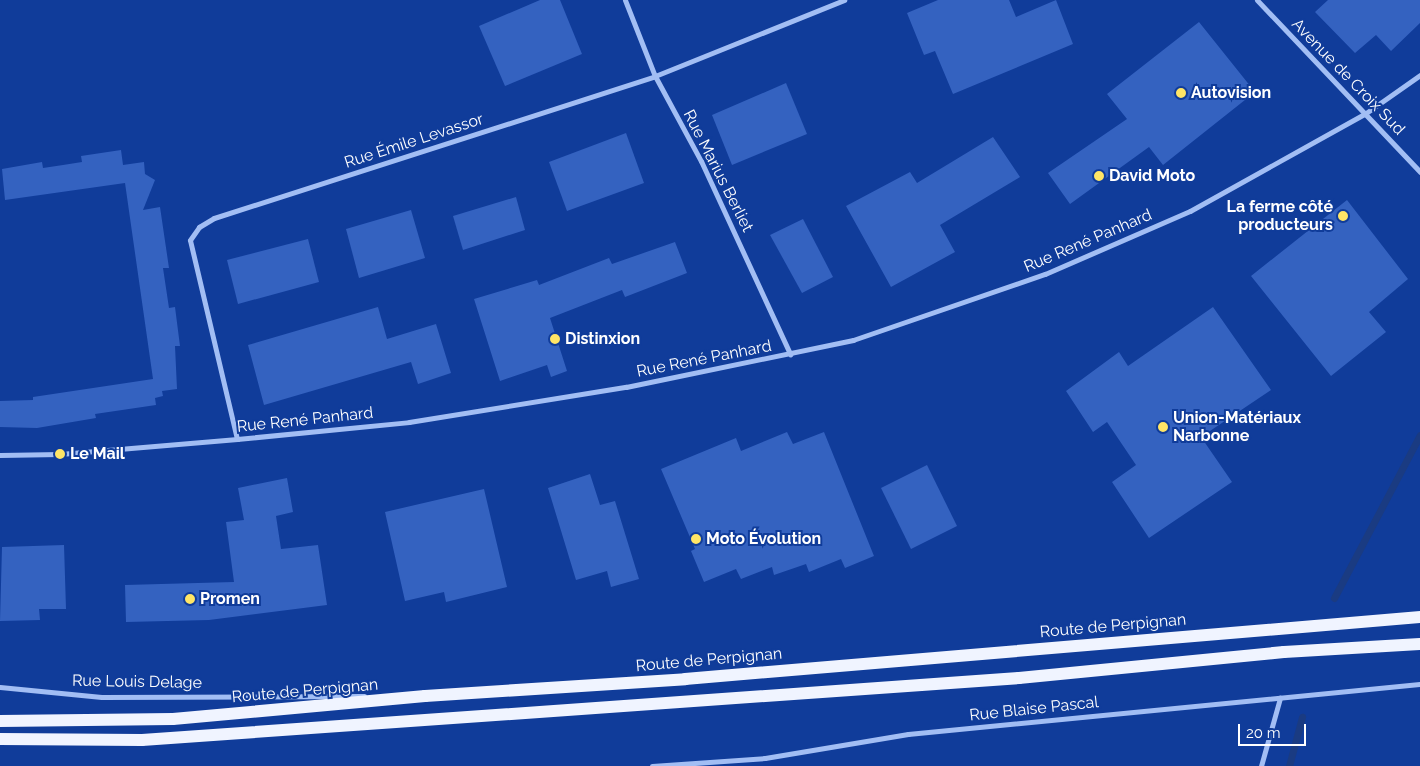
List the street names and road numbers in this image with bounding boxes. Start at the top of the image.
street label: Avenue de Croix Sud [1288,15,1408,139]
street label: Rue Marius Berliet [679,107,757,235]
street label: Rue Émile Levassor [342,109,486,173]
street label: Rue René Panhard [1021,205,1155,277]
street label: Rue René Panhard [635,337,773,381]
street label: Rue René Panhard [236,403,374,437]
street label: Route de Perpignan [1039,610,1187,642]
street label: Route de Perpignan [635,644,783,676]
street label: Rue Louis Delage [72,671,202,693]
street label: Route de Perpignan [231,675,379,707]
street label: Rue Blaise Pascal [968,693,1100,725]

